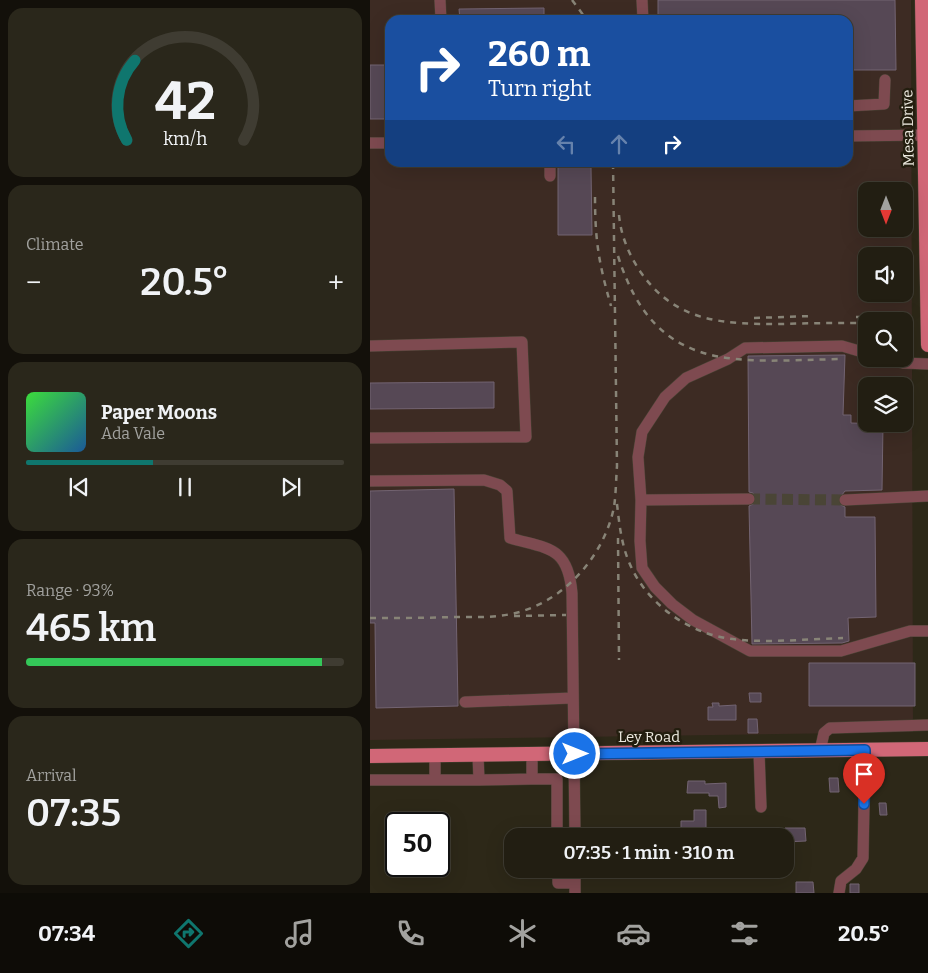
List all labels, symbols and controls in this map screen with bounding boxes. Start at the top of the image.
text: 260 m [488,33,590,75]
icon: right [405,35,470,100]
text: 42 [155,70,215,133]
text: Turn right [488,75,591,102]
street label: Mesa Drive [898,90,918,166]
text: km/h [163,128,207,150]
icon: left [552,130,580,158]
icon: ahead [605,130,633,158]
icon: right [658,130,686,158]
north arrow [858,182,912,238]
map controls [858,182,913,432]
text: Climate [26,235,84,254]
button: sound [858,247,913,302]
text: 20.5° [140,259,229,305]
text: − [26,266,41,299]
text: + [328,266,344,299]
button: search [858,312,913,367]
button: layers [858,377,913,432]
text: Paper Moons [101,401,217,424]
text: Ada Vale [101,424,165,443]
icon: previous [65,473,93,501]
icon: pause [171,473,199,501]
icon: next [277,473,305,501]
text: Range · 93% [26,581,114,600]
text: 465 km [26,605,156,651]
position arrow [548,727,600,779]
street label: Ley Road [618,728,680,746]
pin [843,753,885,804]
icon: arrive [850,760,878,788]
text: Arrival [26,766,77,785]
text: 07:35 [26,790,121,836]
speed limit sign: 50 [385,812,450,877]
text: 07:35 · 1 min · 310 m [564,841,734,864]
icon: directions [171,916,206,951]
icon: music [282,916,317,951]
icon: phone [393,916,428,951]
icon: climate [505,916,540,951]
icon: car [616,916,651,951]
icon: filters [727,916,762,951]
text: 07:34 [38,920,95,947]
text: 20.5° [838,920,890,947]

